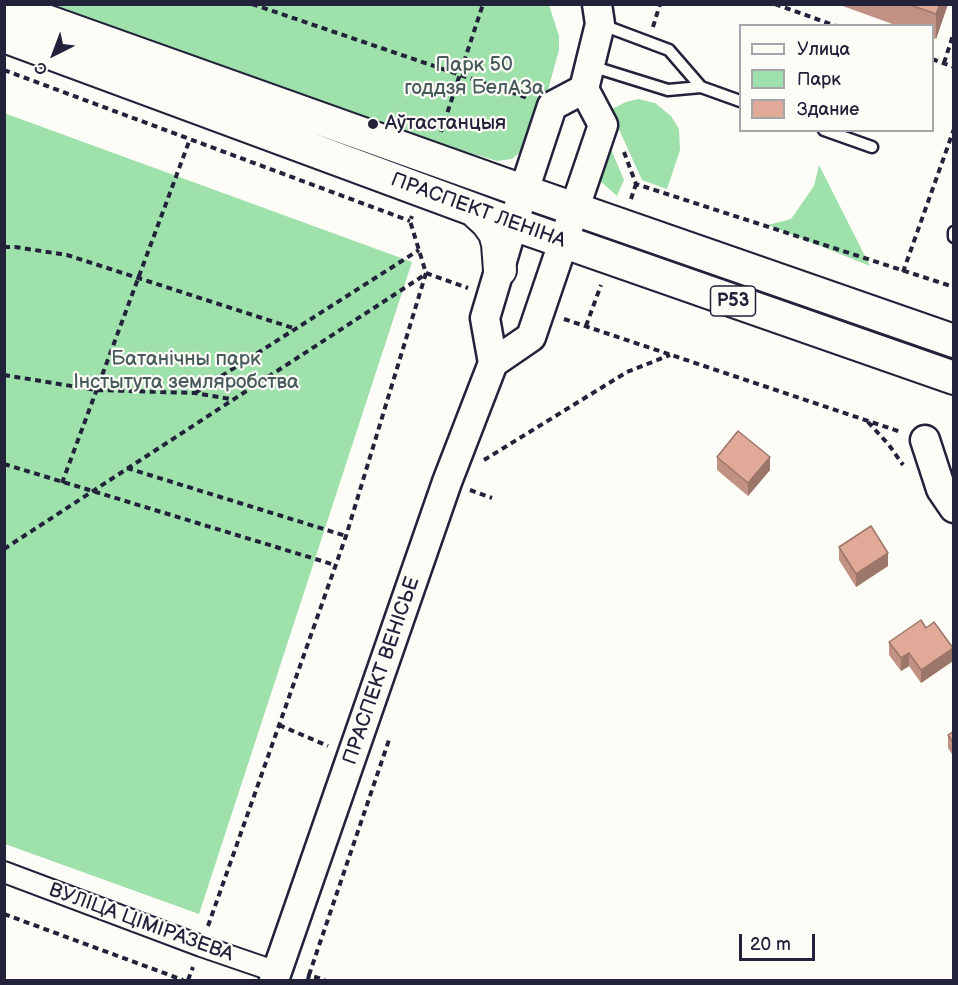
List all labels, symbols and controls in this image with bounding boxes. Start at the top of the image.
north arrow [24,24,84,84]
legend [739,24,934,132]
text: Улица [797,39,850,60]
park label: Парк 50 годдзя БелАЗа [404,54,544,101]
text: С [31,57,52,79]
text: Парк [797,69,841,90]
text: Здание [797,99,859,120]
place label: Аўтастанцыя [385,112,506,136]
marker: Аўтастанцыя [366,117,380,131]
street label: ПРАСПЕКТ ЛЕНІНА [387,168,569,254]
road number: Р53 [710,286,756,316]
park label: Батанічны парк Інстытута земляробства [73,348,299,395]
street label: ПРАСПЕКТ ВЕНІСЬЕ [339,574,425,768]
street label: ВУЛІЦА ЦІМІРАЗЕВА [45,878,237,968]
scale bar [742,922,818,960]
text: 20 m [750,934,791,955]

